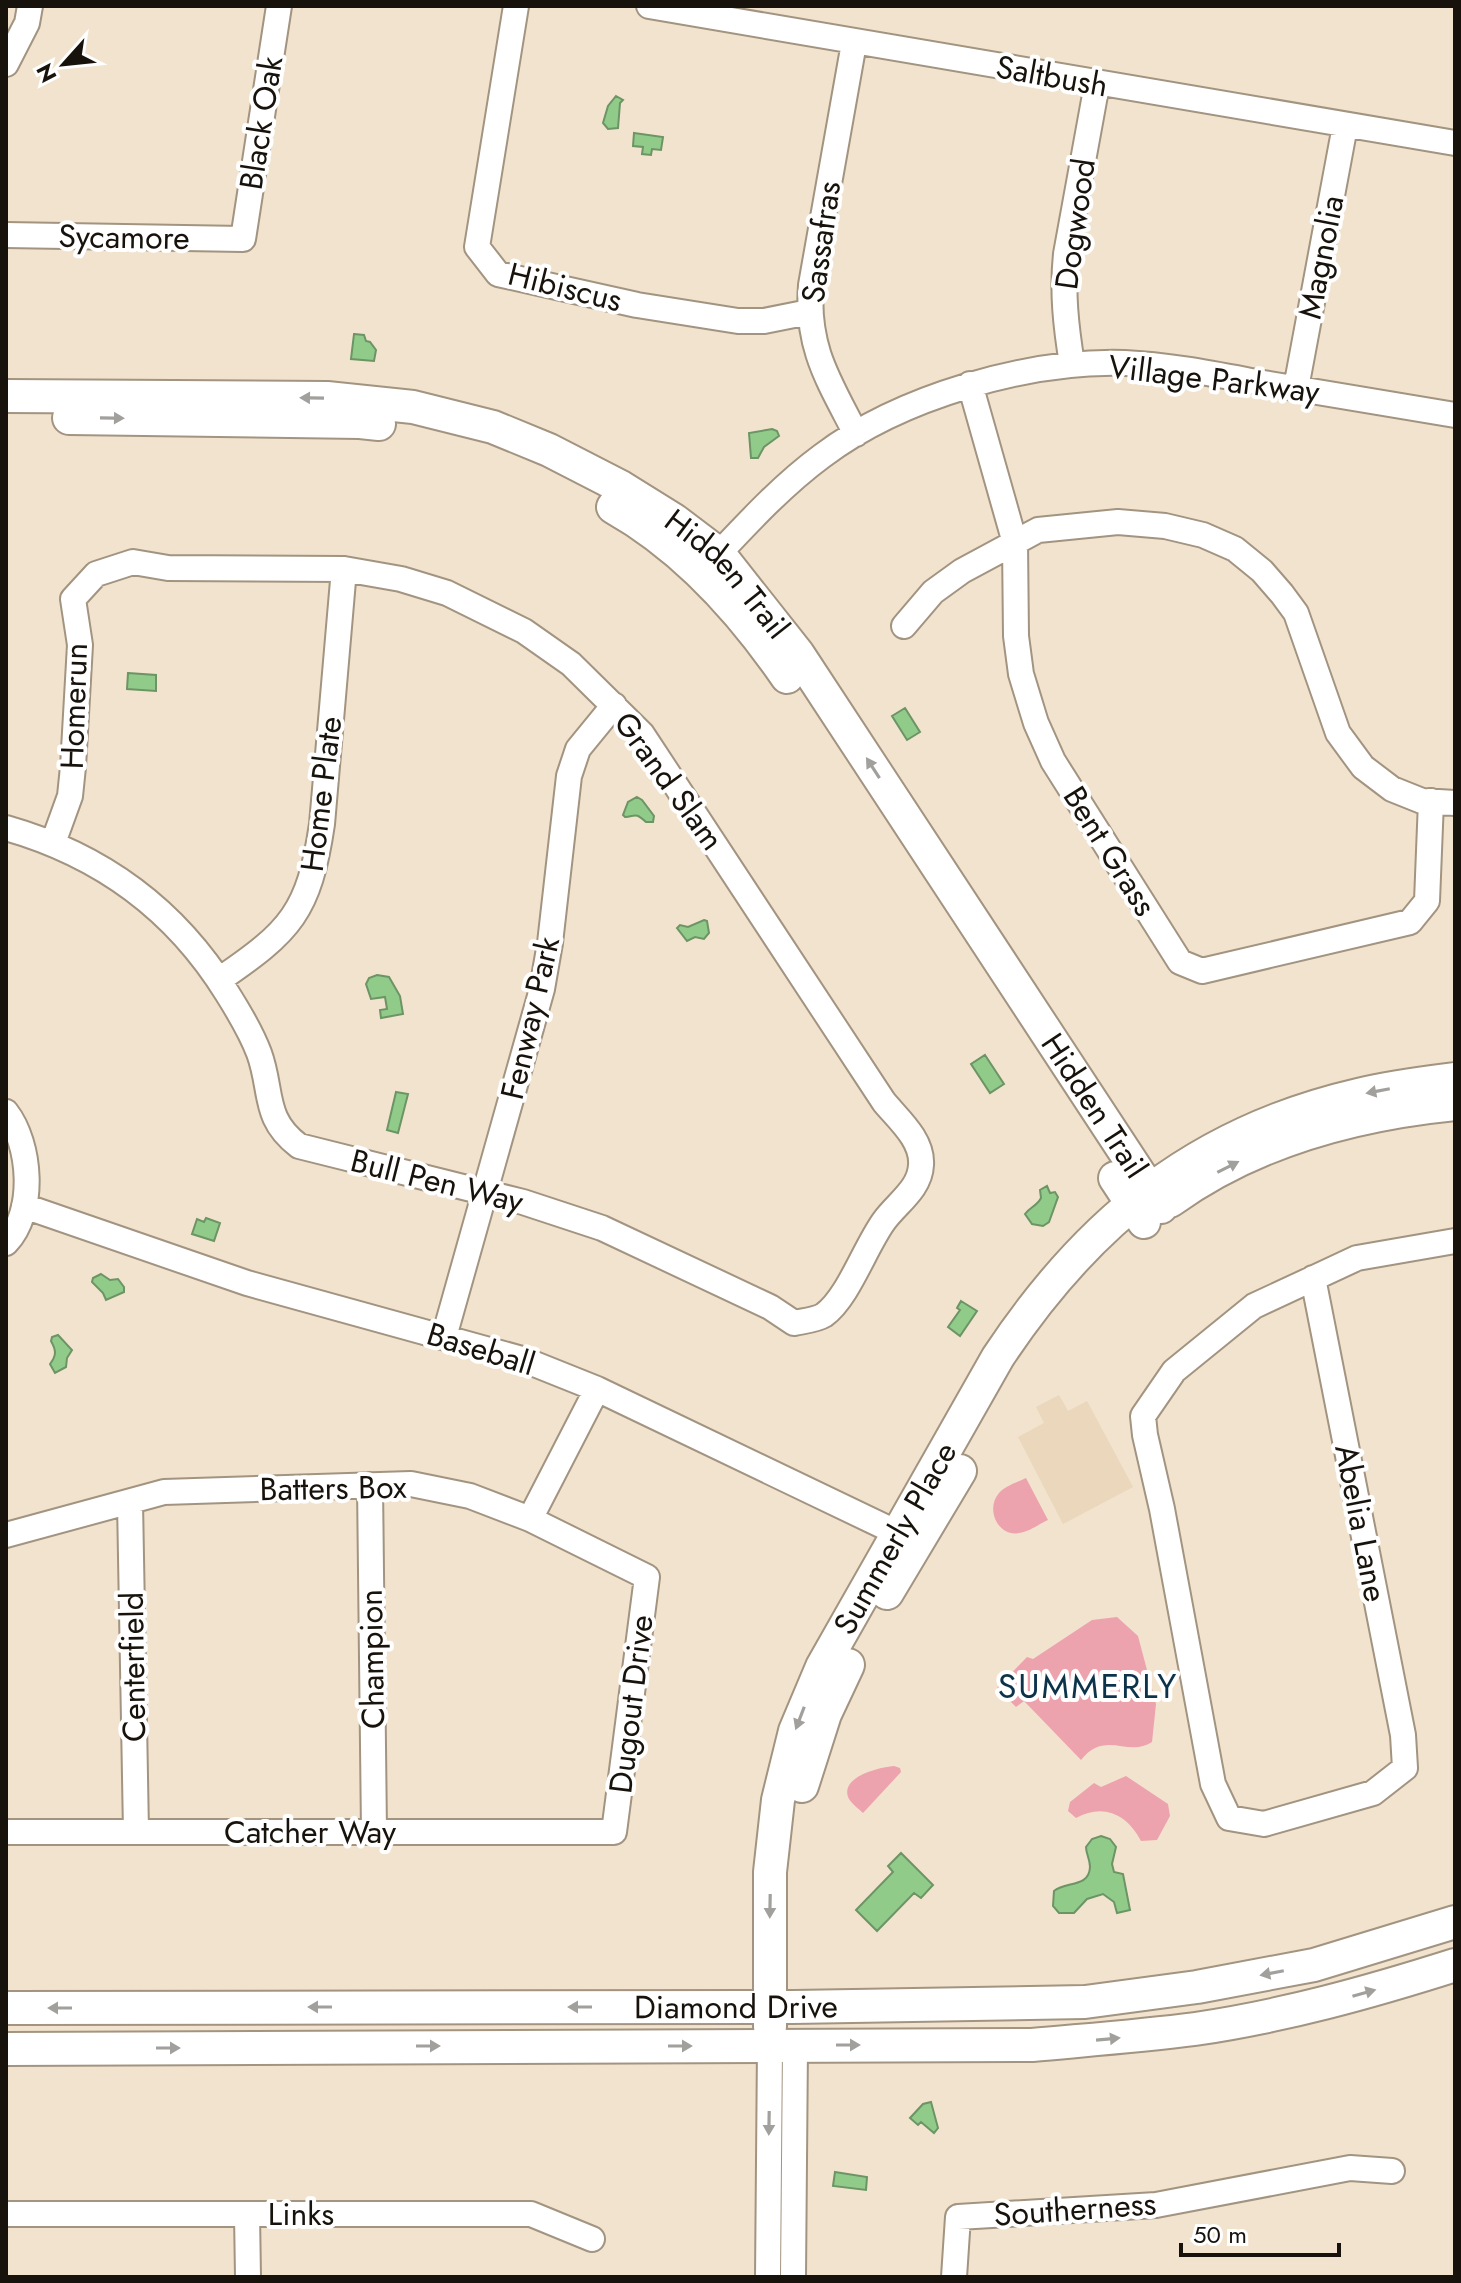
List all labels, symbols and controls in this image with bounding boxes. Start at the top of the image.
north arrow [24,24,104,104]
street label: Saltbush [993,44,1111,108]
street label: Black Oak [228,52,294,193]
text: N [28,58,64,88]
street label: Dogwood [1043,155,1107,293]
street label: Sassafras [790,178,852,306]
street label: Magnolia [1287,191,1355,323]
street label: Sycamore [58,213,190,261]
street label: Hibiscus [503,251,627,323]
street label: Village Parkway [1106,343,1323,415]
one-way arrow [299,391,324,404]
one-way arrow [100,412,125,424]
street label: Hidden Trail [655,498,800,649]
street label: Homerun [49,642,99,770]
street label: Grand Slam [603,702,735,860]
street label: Home Plate [289,714,353,874]
one-way arrow [865,757,880,778]
street label: Bent Grass [1052,777,1168,925]
street label: Fenway Park [489,931,571,1104]
street label: Hidden Trail [1030,1024,1159,1187]
one-way arrow [1365,1085,1390,1097]
street label: Bull Pen Way [346,1137,529,1225]
one-way arrow [1216,1160,1239,1173]
street label: Baseball [421,1311,541,1387]
street label: Summerly Place [822,1433,968,1643]
street label: Abelia Lane [1323,1440,1399,1606]
street label: Batters Box [259,1464,407,1512]
street label: Champion [348,1589,396,1729]
street label: Centerfield [109,1592,157,1742]
street label: Dugout Drive [597,1612,665,1796]
district label: SUMMERLY [998,1662,1178,1711]
one-way arrow [793,1706,806,1730]
street label: Catcher Way [224,1809,397,1855]
one-way arrow [764,1894,776,1919]
one-way arrow [1259,1967,1284,1980]
street label: Diamond Drive [634,1983,838,2030]
one-way arrow [1352,1986,1376,1999]
one-way arrow [307,2001,332,2013]
one-way arrow [567,2001,592,2013]
one-way arrow [47,2002,72,2014]
one-way arrow [1096,2032,1121,2045]
one-way arrow [836,2039,861,2051]
one-way arrow [416,2040,441,2053]
one-way arrow [668,2040,693,2052]
one-way arrow [156,2042,181,2054]
one-way arrow [763,2111,775,2136]
street label: Southerness [992,2180,1158,2238]
street label: Links [268,2191,334,2237]
scale bar [1181,2207,1339,2257]
text: 50 m [1193,2217,1247,2252]

